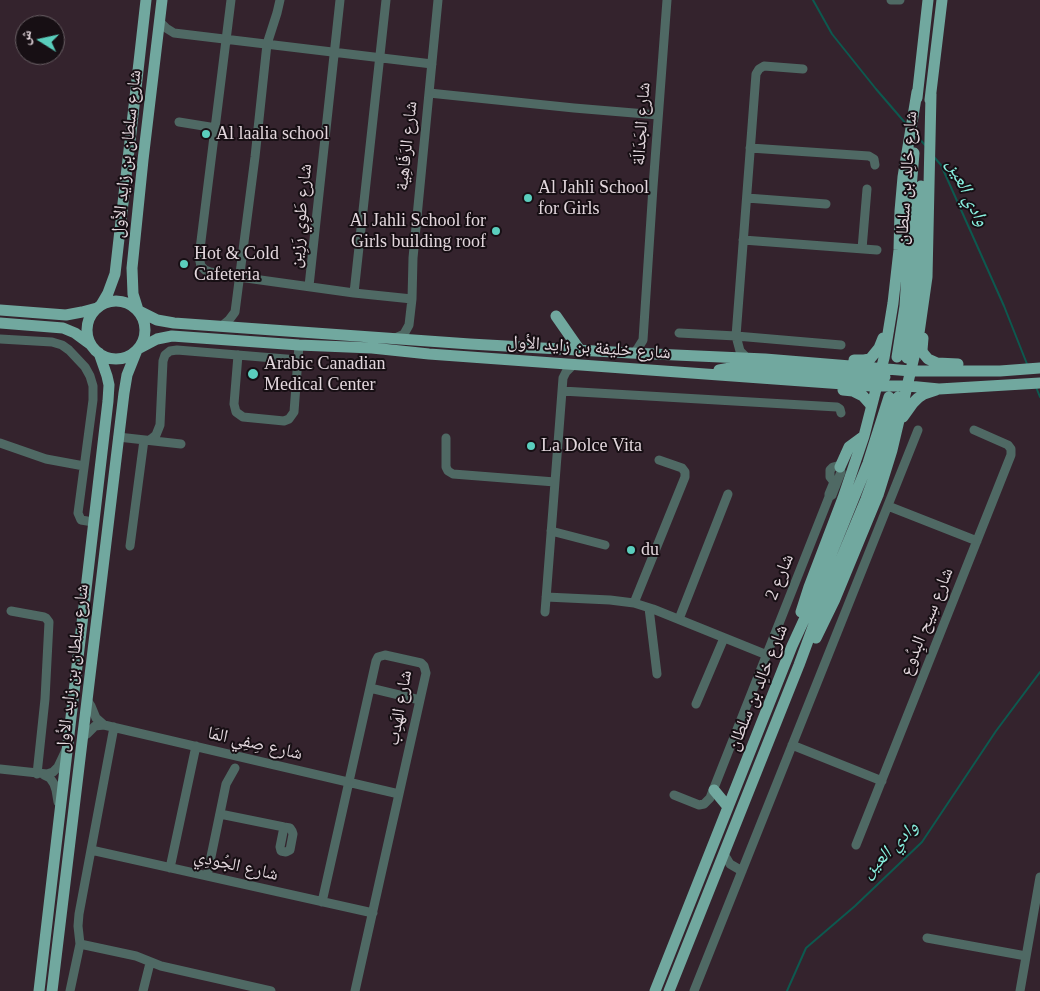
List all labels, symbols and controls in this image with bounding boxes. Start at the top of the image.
north arrow [15,15,65,65]
text: ش [17,29,34,46]
street label: شارع سلطان بن زايد الأول [107,69,147,239]
street label: شارع الجَدَالَة [628,82,656,166]
street label: شارع الرَفَاهِية [392,100,422,192]
street label: شارع خالِد بن سلطان [892,110,922,246]
place label: Al laalia school [216,123,329,145]
marker: Al laalia school [200,128,212,140]
water label: وادي العين [941,156,993,230]
street label: شارع طَوِي رَزِين [285,163,317,269]
place label: Al Jahli School for Girls [538,177,649,220]
marker: Al Jahli School for Girls [522,192,534,204]
place label: Al Jahli School for Girls building roof [350,210,486,252]
marker: Al Jahli School for Girls building roof [490,225,502,237]
place label: Hot & Cold Cafeteria [194,243,279,286]
marker: Hot & Cold Cafeteria [178,258,190,270]
street label: شارع خليفة بن زايد الأول [507,332,671,364]
place label: Arabic Canadian Medical Center [264,353,385,396]
marker: Arabic Canadian Medical Center [246,367,260,381]
place label: La Dolce Vita [541,435,642,457]
marker: La Dolce Vita [525,440,537,452]
place label: du [641,539,659,561]
marker: du [625,544,637,556]
street label: شارع 2 [761,551,799,603]
street label: شارع سِيح البِدُوع [896,565,958,679]
street label: شارع سلطان بن زايد الأول [52,583,94,753]
street label: شارع خالِد بن سلطان [723,622,793,754]
street label: شارع الهَدِب [383,669,417,747]
street label: شارع صِفِي المَا [205,723,305,765]
water label: وادي العين [856,816,924,884]
street label: شارع الجُودِي [192,846,280,886]

